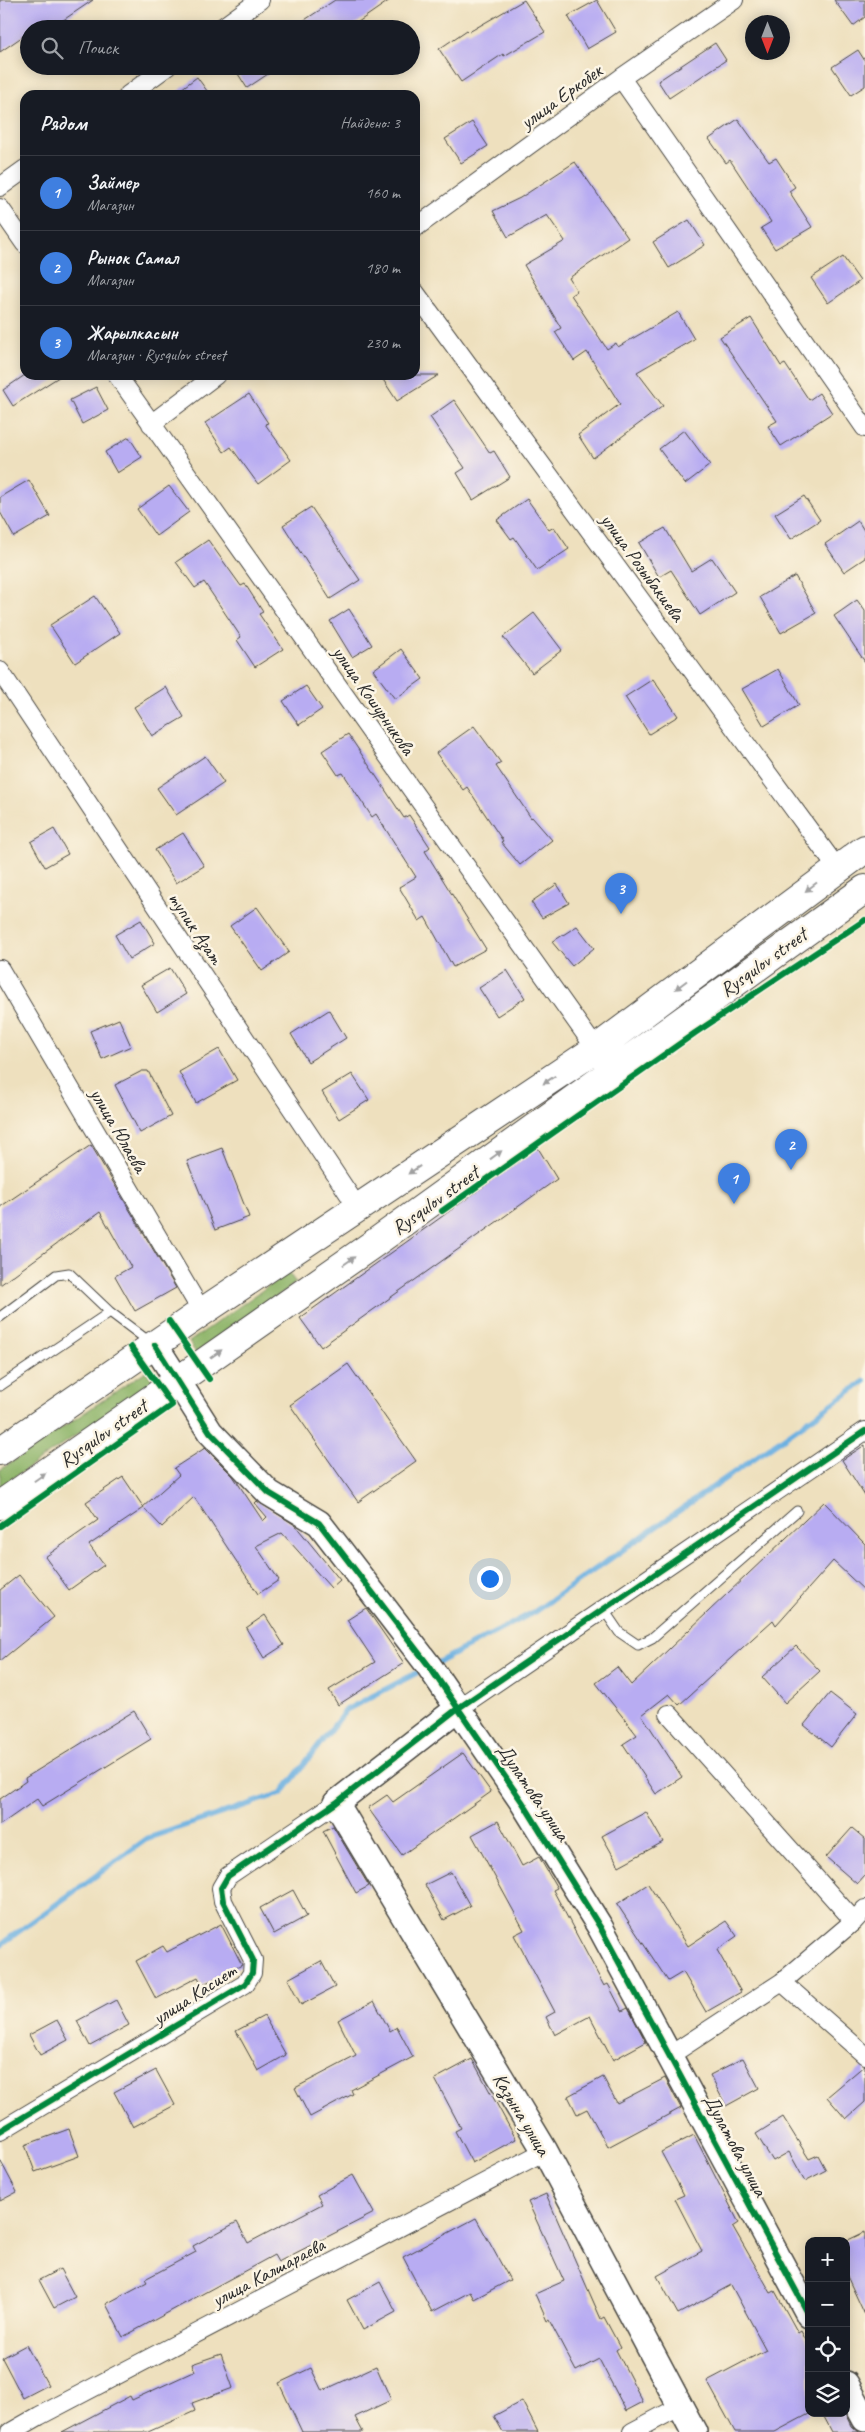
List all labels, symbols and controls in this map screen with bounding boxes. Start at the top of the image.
north arrow [745,15,790,60]
search box [20,20,420,75]
icon: search [38,34,66,62]
text: Поиск [78,36,118,60]
street label: улица Еркобек [515,57,609,135]
text: Рядом [40,110,87,136]
text: Найдено: 3 [340,113,400,133]
text: Займер [87,171,139,195]
text: 1 [52,183,60,203]
text: 160 m [366,183,400,203]
text: Магазин [87,195,134,215]
text: Рынок Самал [87,246,178,270]
text: 2 [52,258,60,278]
text: 180 m [366,258,400,278]
text: Магазин [87,270,134,290]
text: Жарылкасын [87,321,178,345]
text: 3 [52,333,60,353]
text: 230 m [366,333,400,353]
text: Магазин · Rysqulov street [87,345,226,365]
street label: улица Розыбакиева [594,508,691,627]
street label: улица Кошурникова [326,640,422,761]
pin: 3 [605,873,637,914]
one-way arrow [804,882,818,892]
street label: тупик Азат [161,887,230,971]
street label: Rysqulov street [715,920,815,1002]
one-way arrow [675,979,688,990]
one-way arrow [543,1075,556,1085]
street label: улица Юлаева [84,1083,154,1179]
pin: 2 [775,1129,807,1170]
one-way arrow [489,1151,502,1161]
street label: Rysqulov street [387,1158,487,1240]
pin: 1 [718,1163,750,1204]
one-way arrow [407,1165,421,1175]
one-way arrow [343,1256,356,1266]
one-way arrow [209,1349,223,1359]
street label: Rysqulov street [54,1392,155,1473]
one-way arrow [33,1472,47,1482]
your location [477,1566,503,1592]
street label: Дулатова улица [492,1739,576,1847]
street label: улица Касиет [147,1957,242,2031]
street label: Казына улица [486,2068,557,2162]
street label: Дулатова улица [698,2090,774,2202]
street label: улица Калшараева [207,2231,331,2313]
map controls [805,2237,850,2417]
button: + [805,2237,850,2282]
button: − [805,2282,850,2327]
button: locate [805,2327,850,2372]
button: layers [805,2372,850,2417]

